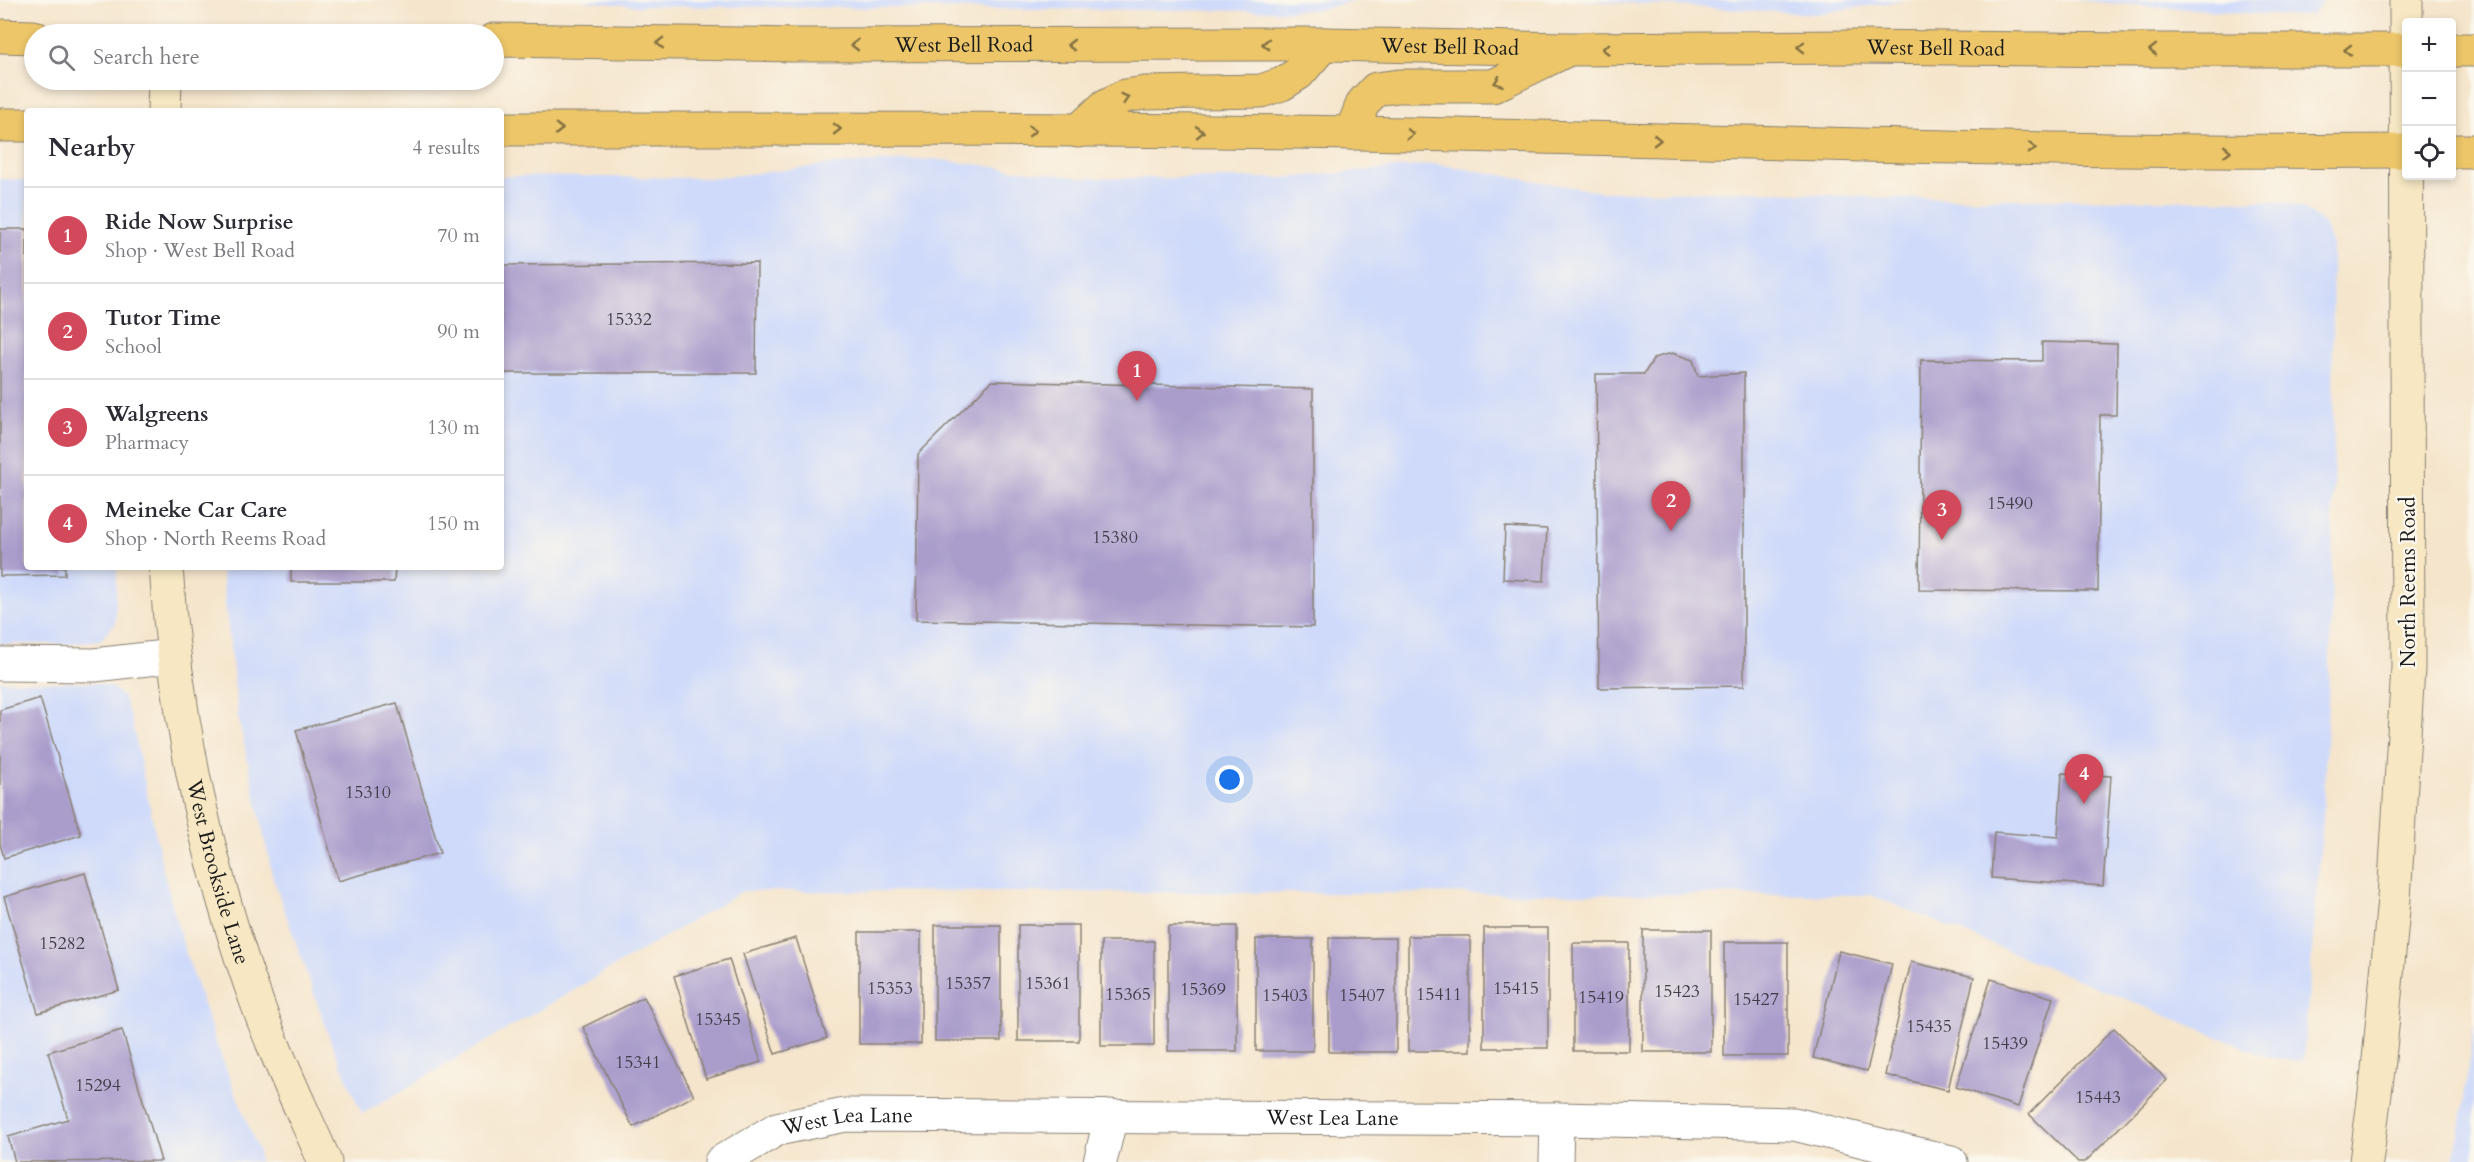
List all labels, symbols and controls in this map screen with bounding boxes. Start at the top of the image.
map controls [2402,18,2456,180]
button: + [2402,18,2456,72]
search box [24,24,504,90]
street label: West Bell Road [894,31,1033,60]
street label: West Bell Road [1379,31,1519,63]
street label: West Bell Road [1866,33,2005,64]
one-way arrow [655,37,664,49]
one-way arrow [1261,38,1270,50]
one-way arrow [850,39,859,51]
one-way arrow [1066,39,1075,51]
icon: search [45,41,78,74]
one-way arrow [1796,41,1805,53]
text: Search here [93,42,200,72]
one-way arrow [1601,43,1610,55]
one-way arrow [2148,44,2157,56]
one-way arrow [2343,44,2352,56]
button: − [2402,72,2456,126]
one-way arrow [1493,75,1503,88]
one-way arrow [1119,93,1130,105]
one-way arrow [555,123,564,135]
one-way arrow [833,123,842,135]
one-way arrow [1028,124,1037,137]
one-way arrow [1195,126,1204,138]
button: locate [2402,126,2456,180]
one-way arrow [1405,128,1414,140]
text: Nearby [48,130,136,165]
text: 4 results [412,134,480,161]
one-way arrow [1653,134,1662,147]
one-way arrow [2027,142,2036,154]
one-way arrow [2222,145,2231,157]
text: Ride Now Surprise [105,207,294,237]
text: 1 [62,222,73,249]
text: 70 m [437,222,480,249]
text: Shop · West Bell Road [105,237,295,264]
text: Tutor Time [105,303,221,333]
house number: 15332 [606,307,652,332]
text: 2 [62,318,73,345]
text: 90 m [437,318,480,345]
text: School [105,333,162,360]
pin: 1 [1118,352,1156,401]
text: Walgreens [105,399,208,429]
text: 3 [62,414,73,441]
text: 130 m [427,414,480,441]
text: Pharmacy [105,429,189,456]
pin: 2 [1652,482,1690,531]
pin: 3 [1922,490,1962,540]
house number: 15490 [1987,491,2033,516]
text: Meineke Car Care [105,495,287,525]
street label: North Reems Road [2394,497,2423,667]
text: 4 [62,510,73,537]
text: 150 m [427,510,480,537]
text: Shop · North Reems Road [105,525,326,552]
house number: 15380 [1092,525,1138,550]
pin: 4 [2064,754,2104,804]
your location [1215,765,1244,794]
street label: West Brookside Lane [179,776,257,968]
house number: 15310 [345,780,391,805]
house number: 15282 [39,931,85,956]
house number: 15357 [945,971,991,996]
house number: 15361 [1025,971,1071,996]
house number: 15353 [867,976,913,1001]
house number: 15415 [1493,976,1539,1001]
house number: 15369 [1180,977,1226,1002]
house number: 15423 [1654,979,1700,1004]
house number: 15365 [1105,982,1151,1007]
house number: 15411 [1416,982,1462,1007]
house number: 15403 [1262,983,1308,1008]
house number: 15407 [1339,983,1385,1008]
house number: 15419 [1578,985,1624,1010]
house number: 15427 [1733,987,1779,1012]
house number: 15345 [695,1007,741,1032]
house number: 15435 [1906,1014,1952,1039]
house number: 15439 [1982,1031,2028,1056]
house number: 15341 [615,1050,661,1075]
house number: 15294 [75,1073,121,1098]
house number: 15443 [2075,1085,2121,1110]
street label: West Lea Lane [778,1101,913,1143]
street label: West Lea Lane [1265,1103,1399,1133]

